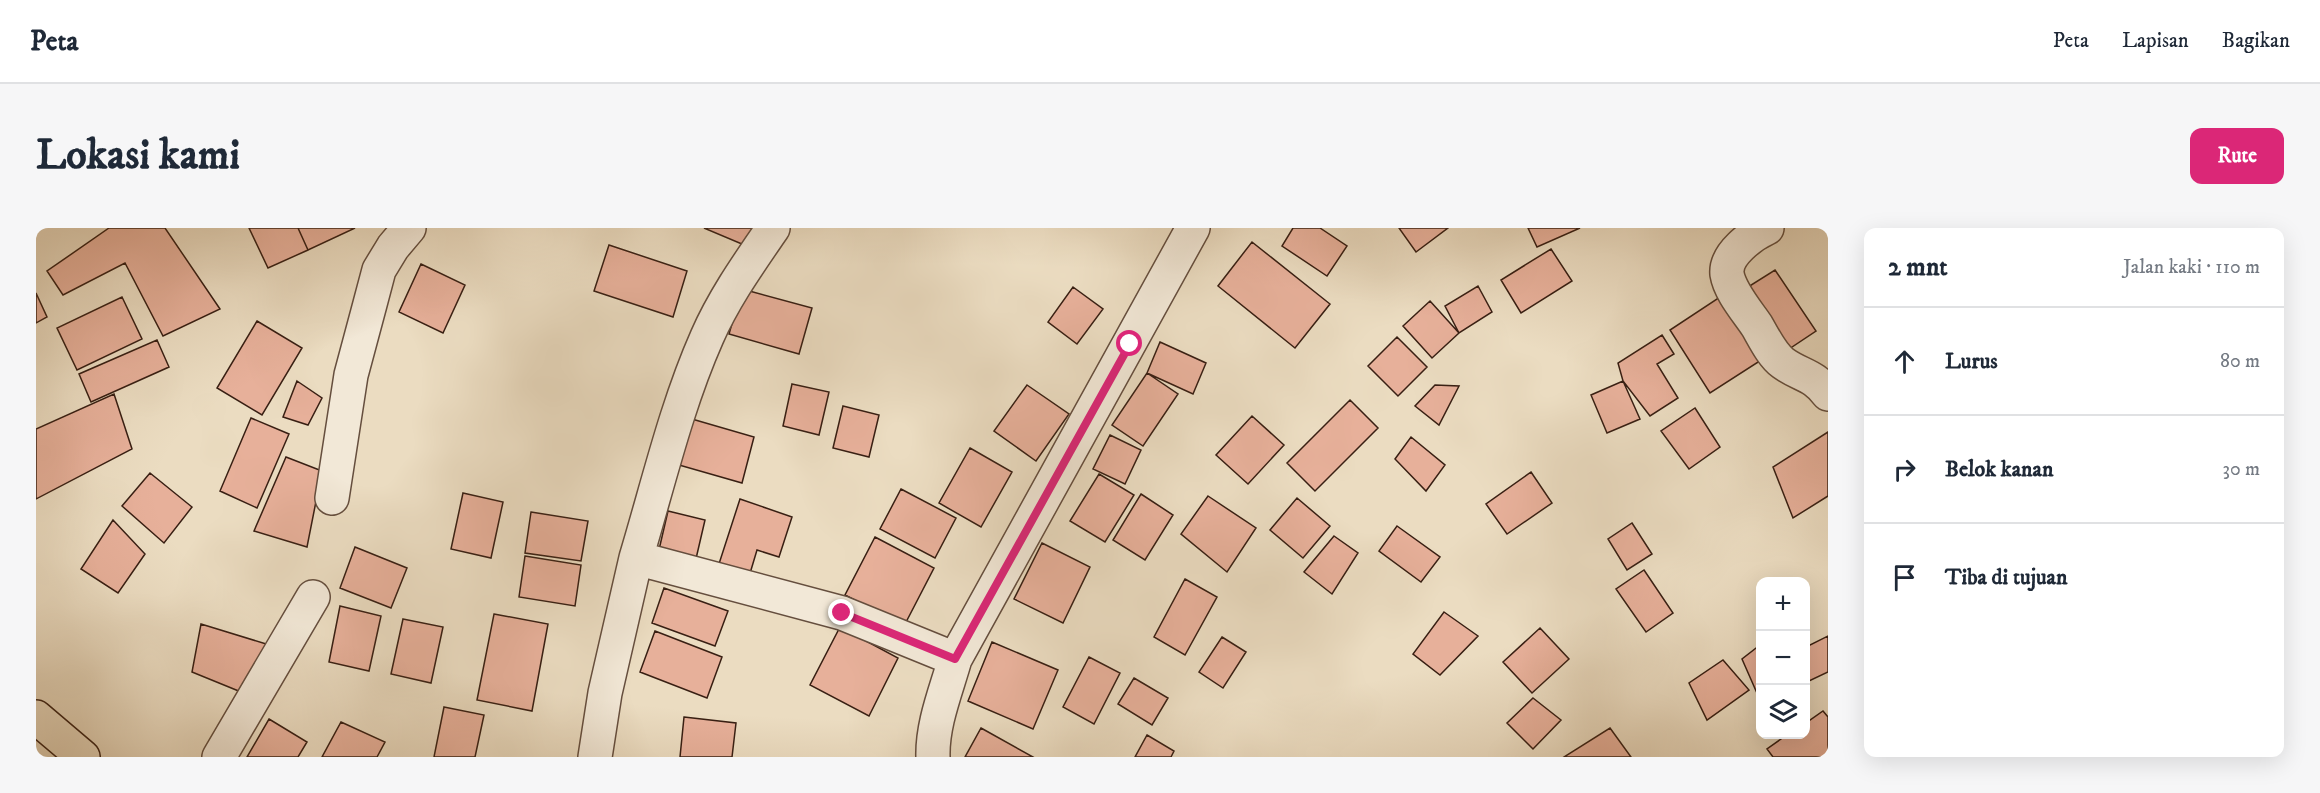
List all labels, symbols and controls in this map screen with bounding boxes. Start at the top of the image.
text: Peta [30,24,78,59]
text: Peta [2053,28,2089,54]
text: Lapisan [2122,28,2189,54]
text: Bagikan [2222,28,2290,54]
button: Rute [2190,128,2284,184]
text: Lokasi kami [36,130,240,182]
text: 2 mnt [1888,251,1948,284]
text: Jalan kaki · 110 m [2123,255,2260,280]
route start [1116,330,1142,356]
icon: ahead [1888,345,1921,378]
text: Lurus [1945,348,1998,375]
text: 80 m [2220,349,2260,374]
icon: right [1888,453,1921,486]
text: Belok kanan [1945,456,2053,483]
text: 30 m [2222,457,2260,482]
icon: arrive [1888,561,1921,594]
text: Tiba di tujuan [1945,564,2067,591]
map controls [1756,577,1810,739]
button: + [1756,577,1810,631]
route end [828,599,854,625]
button: − [1756,631,1810,685]
button: layers [1756,685,1810,739]

